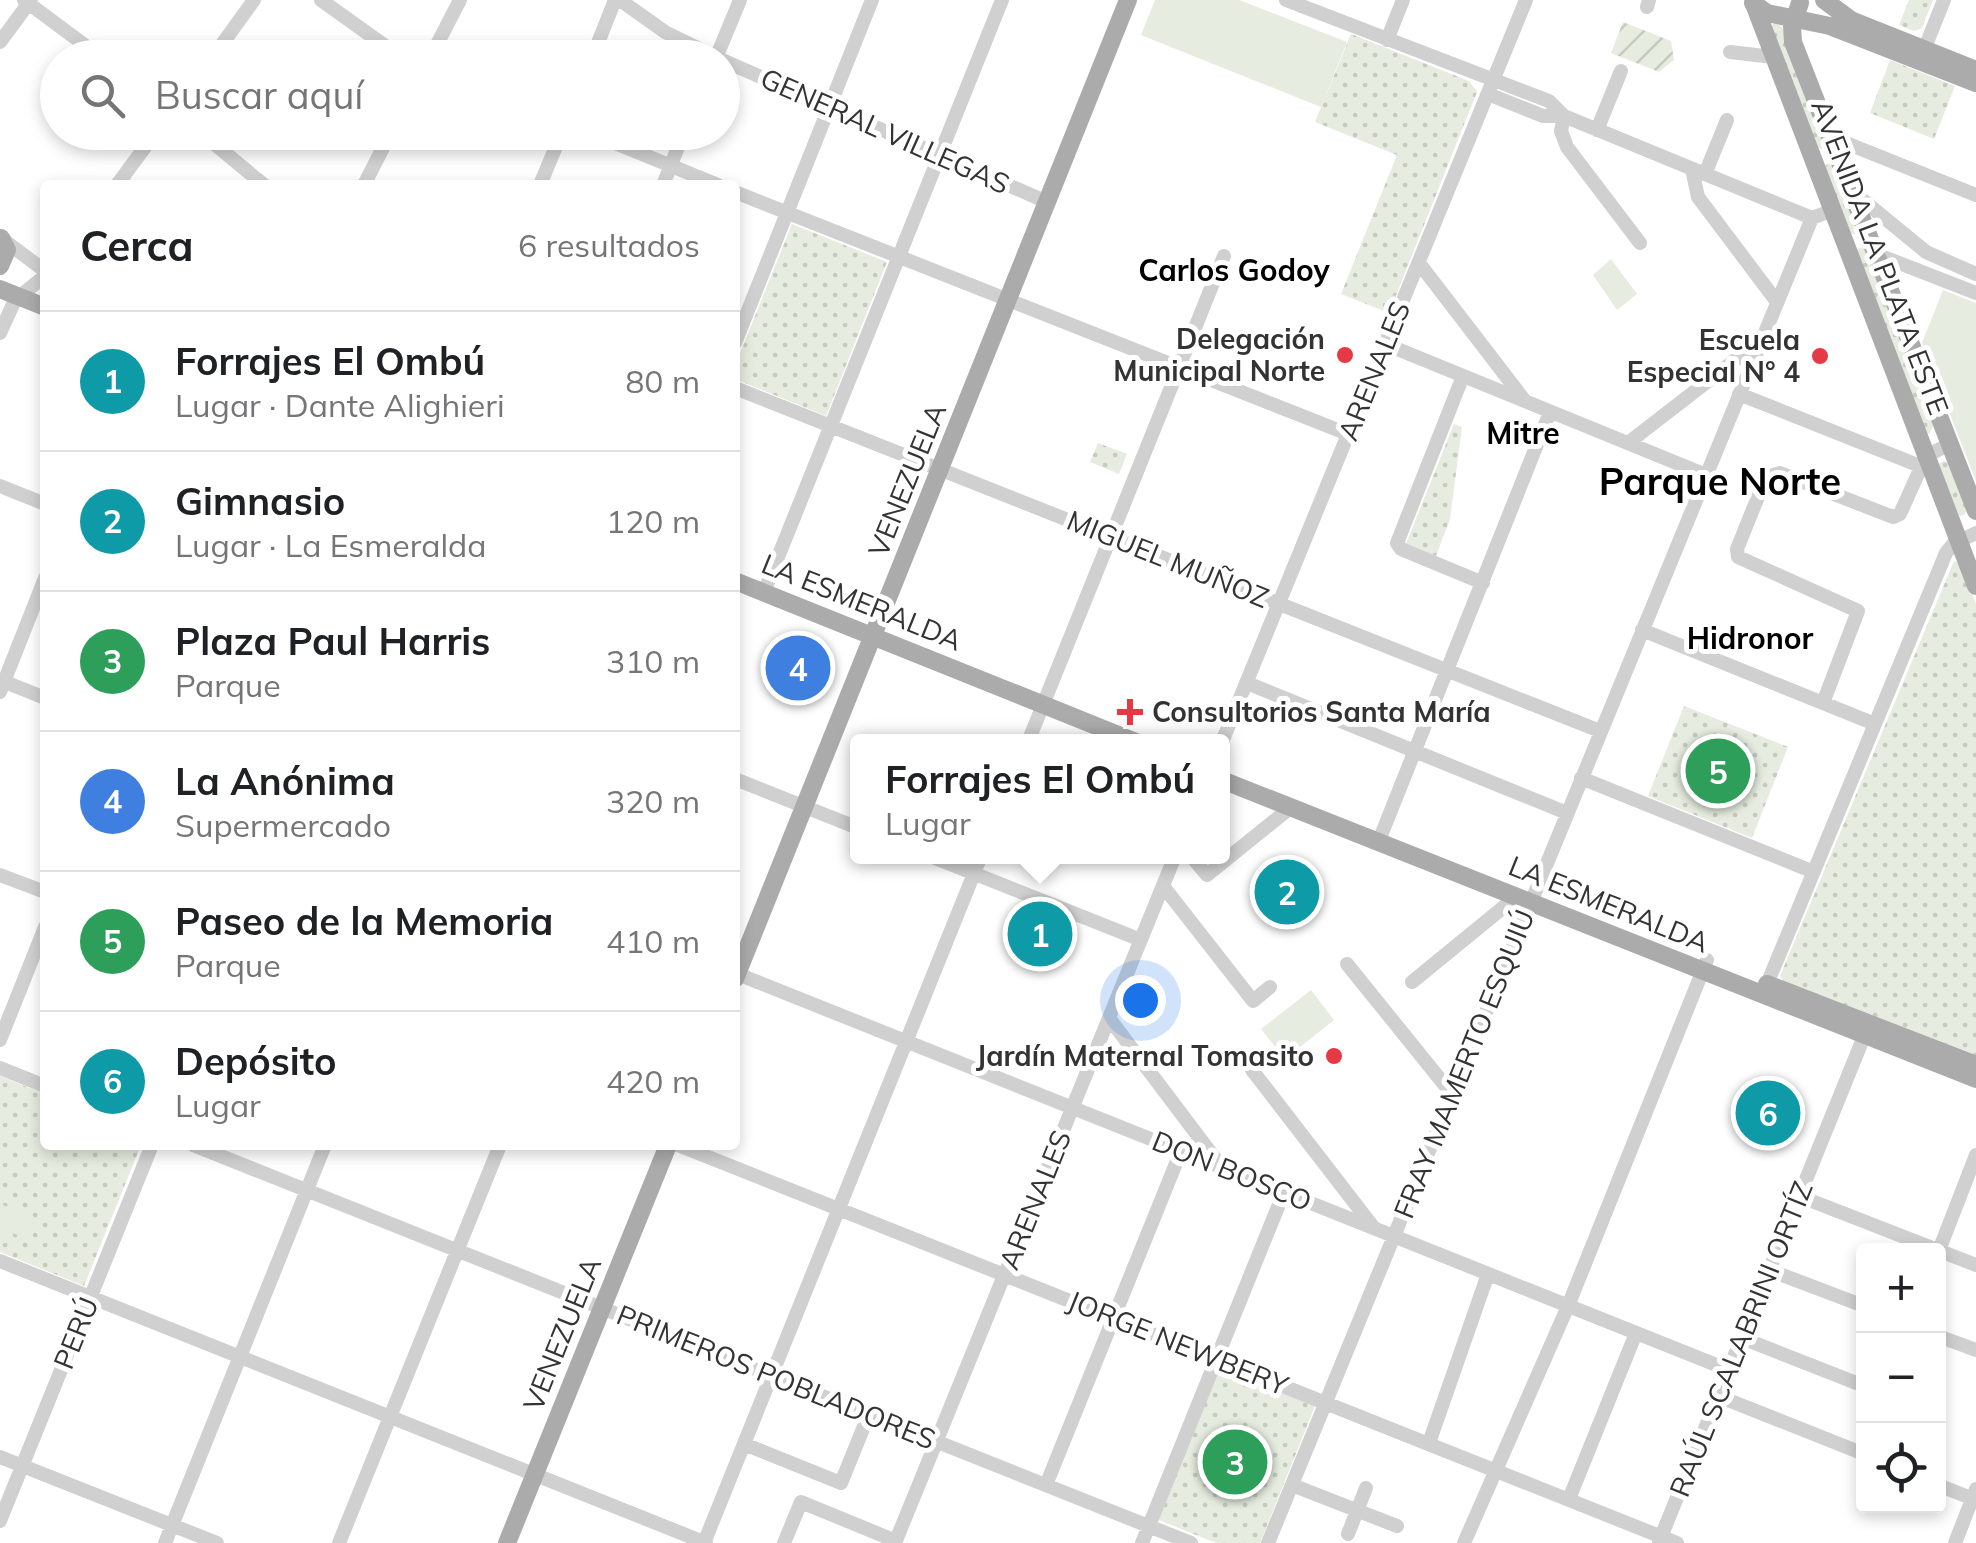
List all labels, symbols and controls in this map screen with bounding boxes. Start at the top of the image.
search box [40,40,740,150]
street label: GENERAL VILLEGAS [755,60,1015,201]
icon: search [75,68,130,123]
text: Buscar aquí [155,71,363,119]
street label: AVENIDA LA PLATA ESTE [1804,94,1957,419]
text: Cerca [80,219,194,272]
text: 6 resultados [518,225,700,265]
district label: Carlos Godoy [1138,251,1330,289]
street label: ARENALES [1330,296,1417,445]
place label: Delegación Municipal Norte [1113,321,1325,388]
place label: Escuela Especial N° 4 [1627,322,1800,389]
text: Forrajes El Ombú [175,337,485,385]
marker: Delegación Municipal Norte [1334,344,1356,366]
marker: Escuela Especial N° 4 [1809,345,1831,367]
text: 1 [103,361,122,401]
text: 80 m [625,361,700,401]
text: Lugar · Dante Alighieri [175,385,505,425]
street label: VENEZUELA [860,398,953,562]
district label: Mitre [1486,414,1560,452]
district label: Parque Norte [1599,457,1841,505]
text: Gimnasio [175,477,345,525]
text: 2 [103,501,122,541]
text: 120 m [606,501,700,541]
street label: MIGUEL MUÑOZ [1062,502,1274,615]
text: Lugar · La Esmeralda [175,525,486,565]
street label: LA ESMERALDA [757,545,968,658]
text: Plaza Paul Harris [175,617,490,665]
district label: Hidronor [1687,619,1814,657]
pin: 4 [766,630,830,706]
text: 3 [103,641,122,681]
text: 310 m [606,641,700,681]
text: Parque [175,665,281,705]
place label: Consultorios Santa María [1152,694,1491,729]
marker: Consultorios Santa María [1117,699,1143,725]
popup [850,734,1230,864]
pin: 5 [1686,734,1750,808]
text: Forrajes El Ombú [885,755,1195,803]
text: La Anónima [175,757,395,805]
text: 4 [103,781,122,821]
text: 320 m [606,781,700,821]
text: Lugar [885,803,971,843]
text: Supermercado [175,805,391,845]
street label: LA ESMERALDA [1504,847,1715,960]
pin: 2 [1254,854,1320,930]
pin: 1 [1008,896,1072,972]
text: Paseo de la Memoria [175,897,553,945]
street label: FRAY MAMERTO ESQUIÚ [1386,904,1542,1223]
text: 5 [103,921,122,961]
text: 410 m [606,921,700,961]
text: Parque [175,945,281,985]
your location [1115,975,1166,1026]
text: Depósito [175,1037,337,1085]
place label: Jardín Maternal Tomasito [976,1038,1314,1073]
marker: Jardín Maternal Tomasito [1323,1045,1345,1067]
text: 6 [103,1061,122,1101]
text: 420 m [606,1061,700,1101]
pin: 6 [1736,1076,1800,1150]
text: Lugar [175,1085,261,1125]
street label: DON BOSCO [1147,1123,1317,1218]
street label: ARENALES [991,1125,1078,1274]
street label: RAÚL SCALABRINI ORTÍZ [1661,1176,1820,1502]
map controls [1856,1243,1946,1513]
button: + [1856,1243,1946,1333]
street label: VENEZUELA [515,1252,608,1416]
street label: JORGE NEWBERY [1063,1282,1294,1403]
street label: PERÚ [45,1292,106,1374]
street label: PRIMEROS POBLADORES [612,1297,941,1457]
button: − [1856,1333,1946,1423]
button: locate [1856,1423,1946,1513]
pin: 3 [1202,1424,1268,1500]

